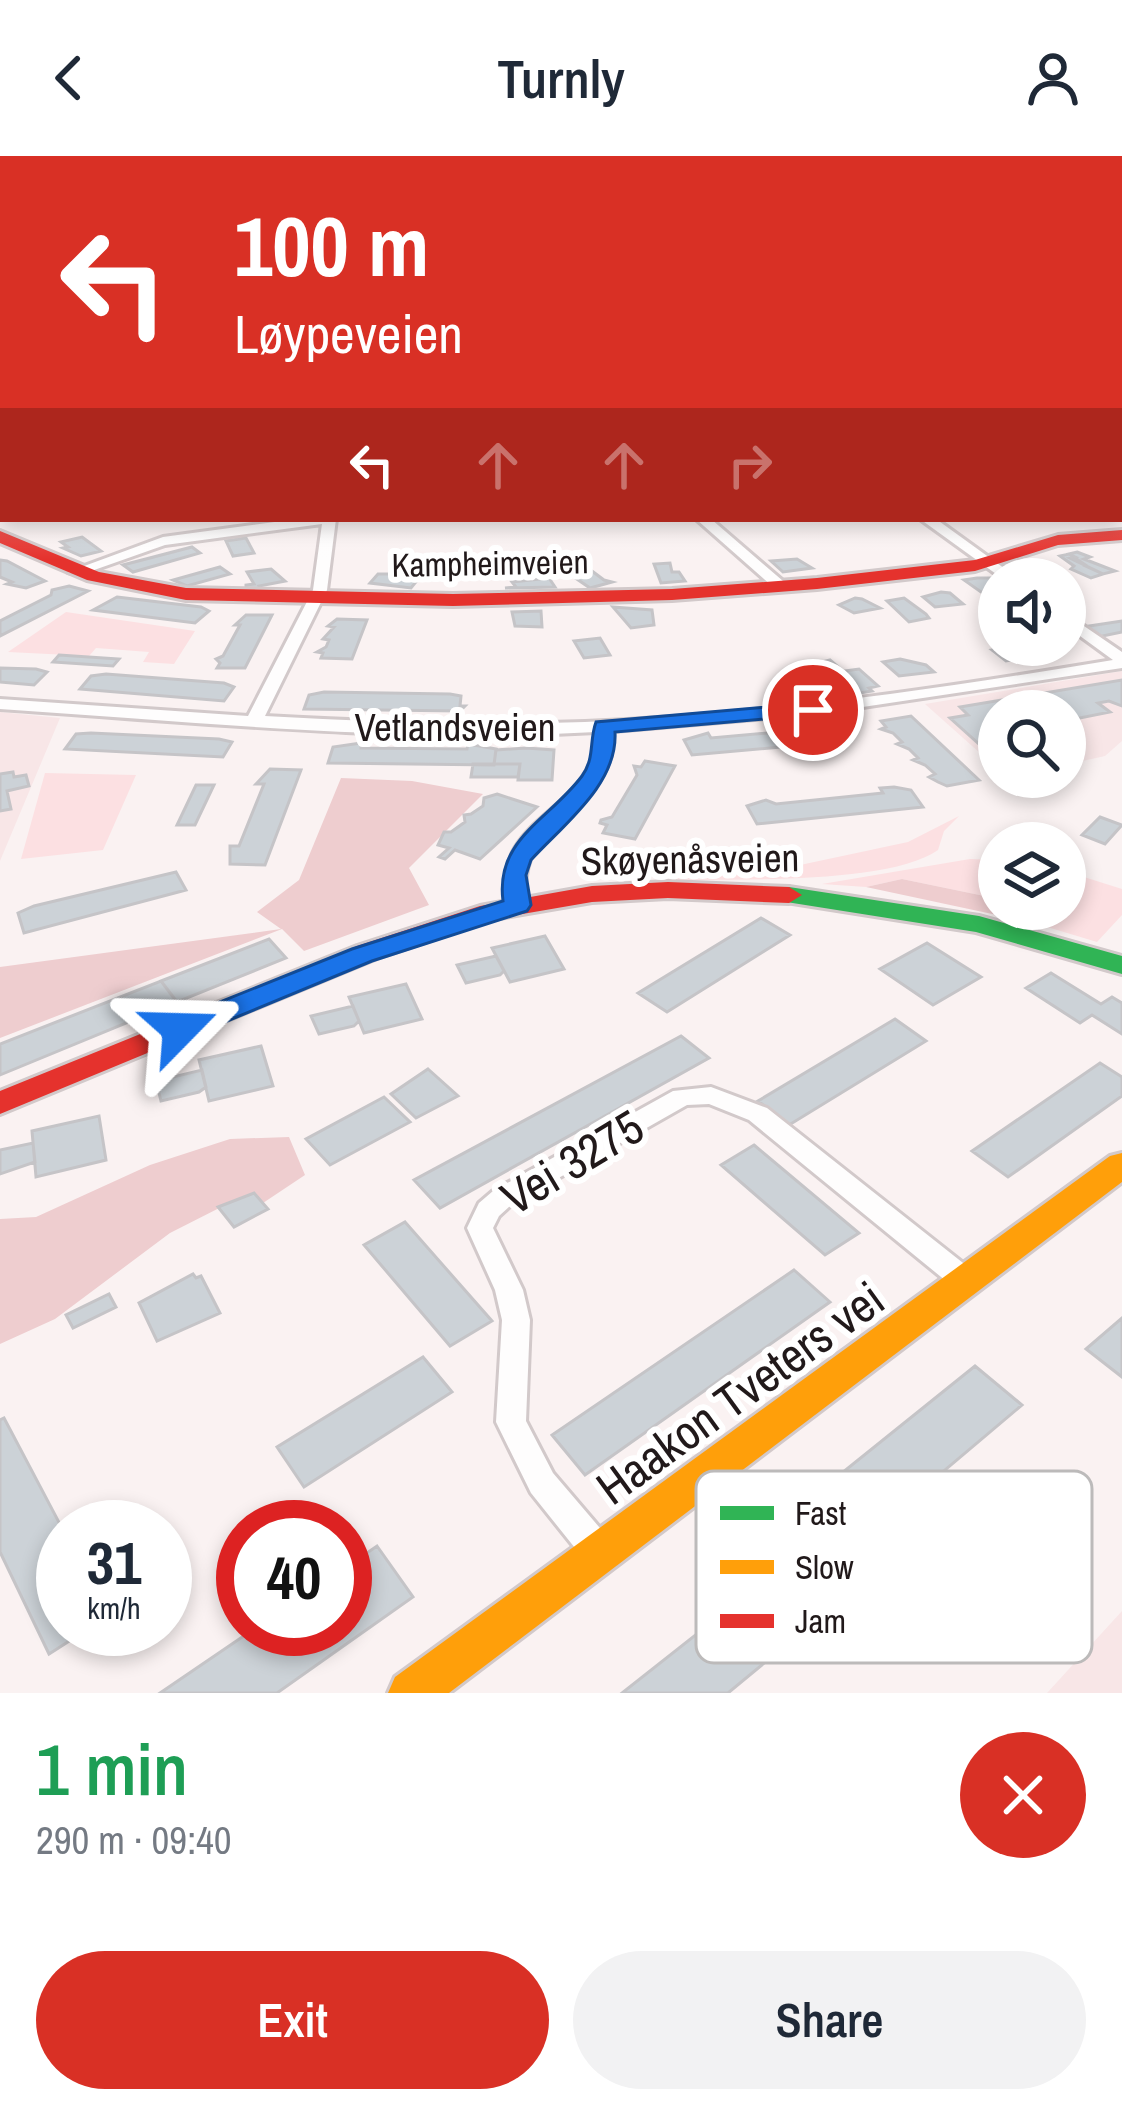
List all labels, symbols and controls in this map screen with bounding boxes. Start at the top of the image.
text: Turnly [497,42,625,115]
icon: back [36,45,102,111]
icon: person [1020,45,1086,111]
text: 100 m [234,189,429,302]
icon: left [36,204,192,360]
text: Løypeveien [234,297,463,370]
icon: left [339,432,405,498]
icon: ahead [465,432,531,498]
icon: ahead [591,432,657,498]
icon: right [717,432,783,498]
street label: Kampheimveien [391,539,589,587]
map controls [978,558,1086,930]
button: sound [978,558,1086,666]
pin [762,659,864,761]
icon: arrive [780,677,846,743]
button: search [978,690,1086,798]
street label: Vetlandsveien [355,701,555,753]
button: layers [978,822,1086,930]
street label: Skøyenåsveien [580,831,800,887]
position arrow [117,966,243,1092]
street label: Vei 3275 [488,1094,655,1229]
street label: Haakon Tveters vei [583,1266,897,1519]
legend [696,1471,1092,1663]
text: Fast [795,1491,846,1535]
speed limit sign: 40 [216,1500,372,1656]
text: 31 [87,1522,141,1603]
text: Slow [795,1545,854,1589]
text: km/h [87,1588,141,1628]
text: Jam [795,1599,846,1643]
text: 1 min [36,1720,188,1817]
button: close [960,1732,1086,1858]
text: 290 m · 09:40 [36,1814,232,1866]
button: Exit [36,1951,549,2089]
button: Share [573,1951,1086,2089]

